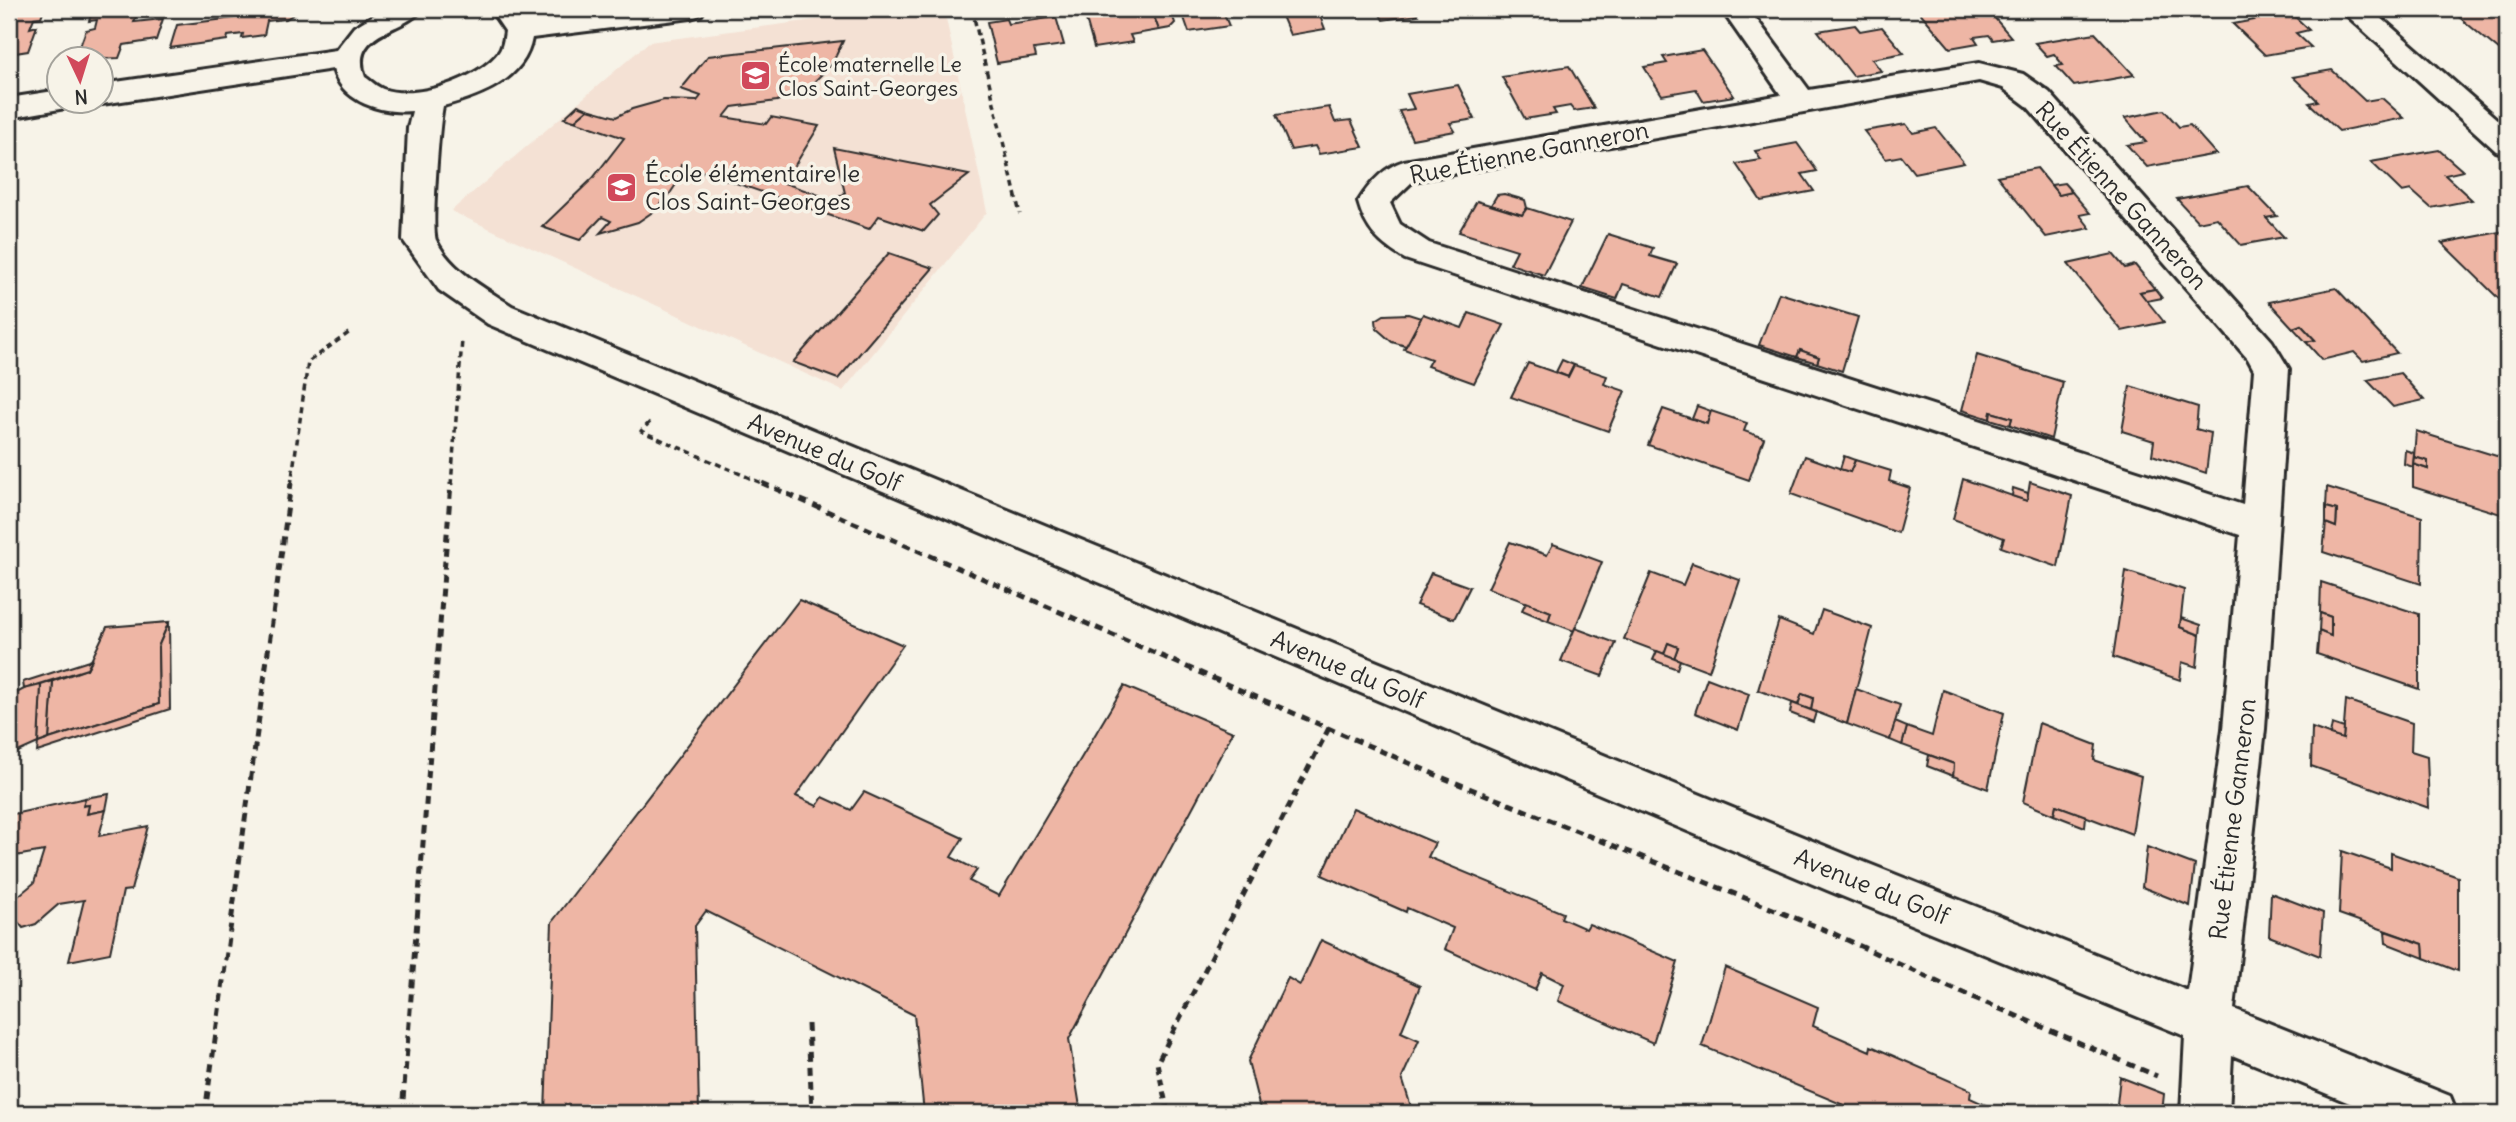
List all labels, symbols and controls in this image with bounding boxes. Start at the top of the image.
north arrow [46,46,116,116]
place label: École maternelle Le Clos Saint-Georges [778,51,962,102]
school or university icon: École maternelle Le Clos Saint-Georges [738,59,772,93]
text: N [74,85,89,109]
street label: Rue Étienne Ganneron [2030,95,2215,295]
street label: Rue Étienne Ganneron [1407,114,1651,190]
place label: École élémentaire le Clos Saint-Georges [645,158,860,216]
school or university icon: École élémentaire le Clos Saint-Georges [605,170,639,204]
street label: Avenue du Golf [744,406,907,498]
street label: Avenue du Golf [1267,623,1430,715]
street label: Rue Étienne Ganneron [2202,696,2262,941]
street label: Avenue du Golf [1790,841,1955,931]

